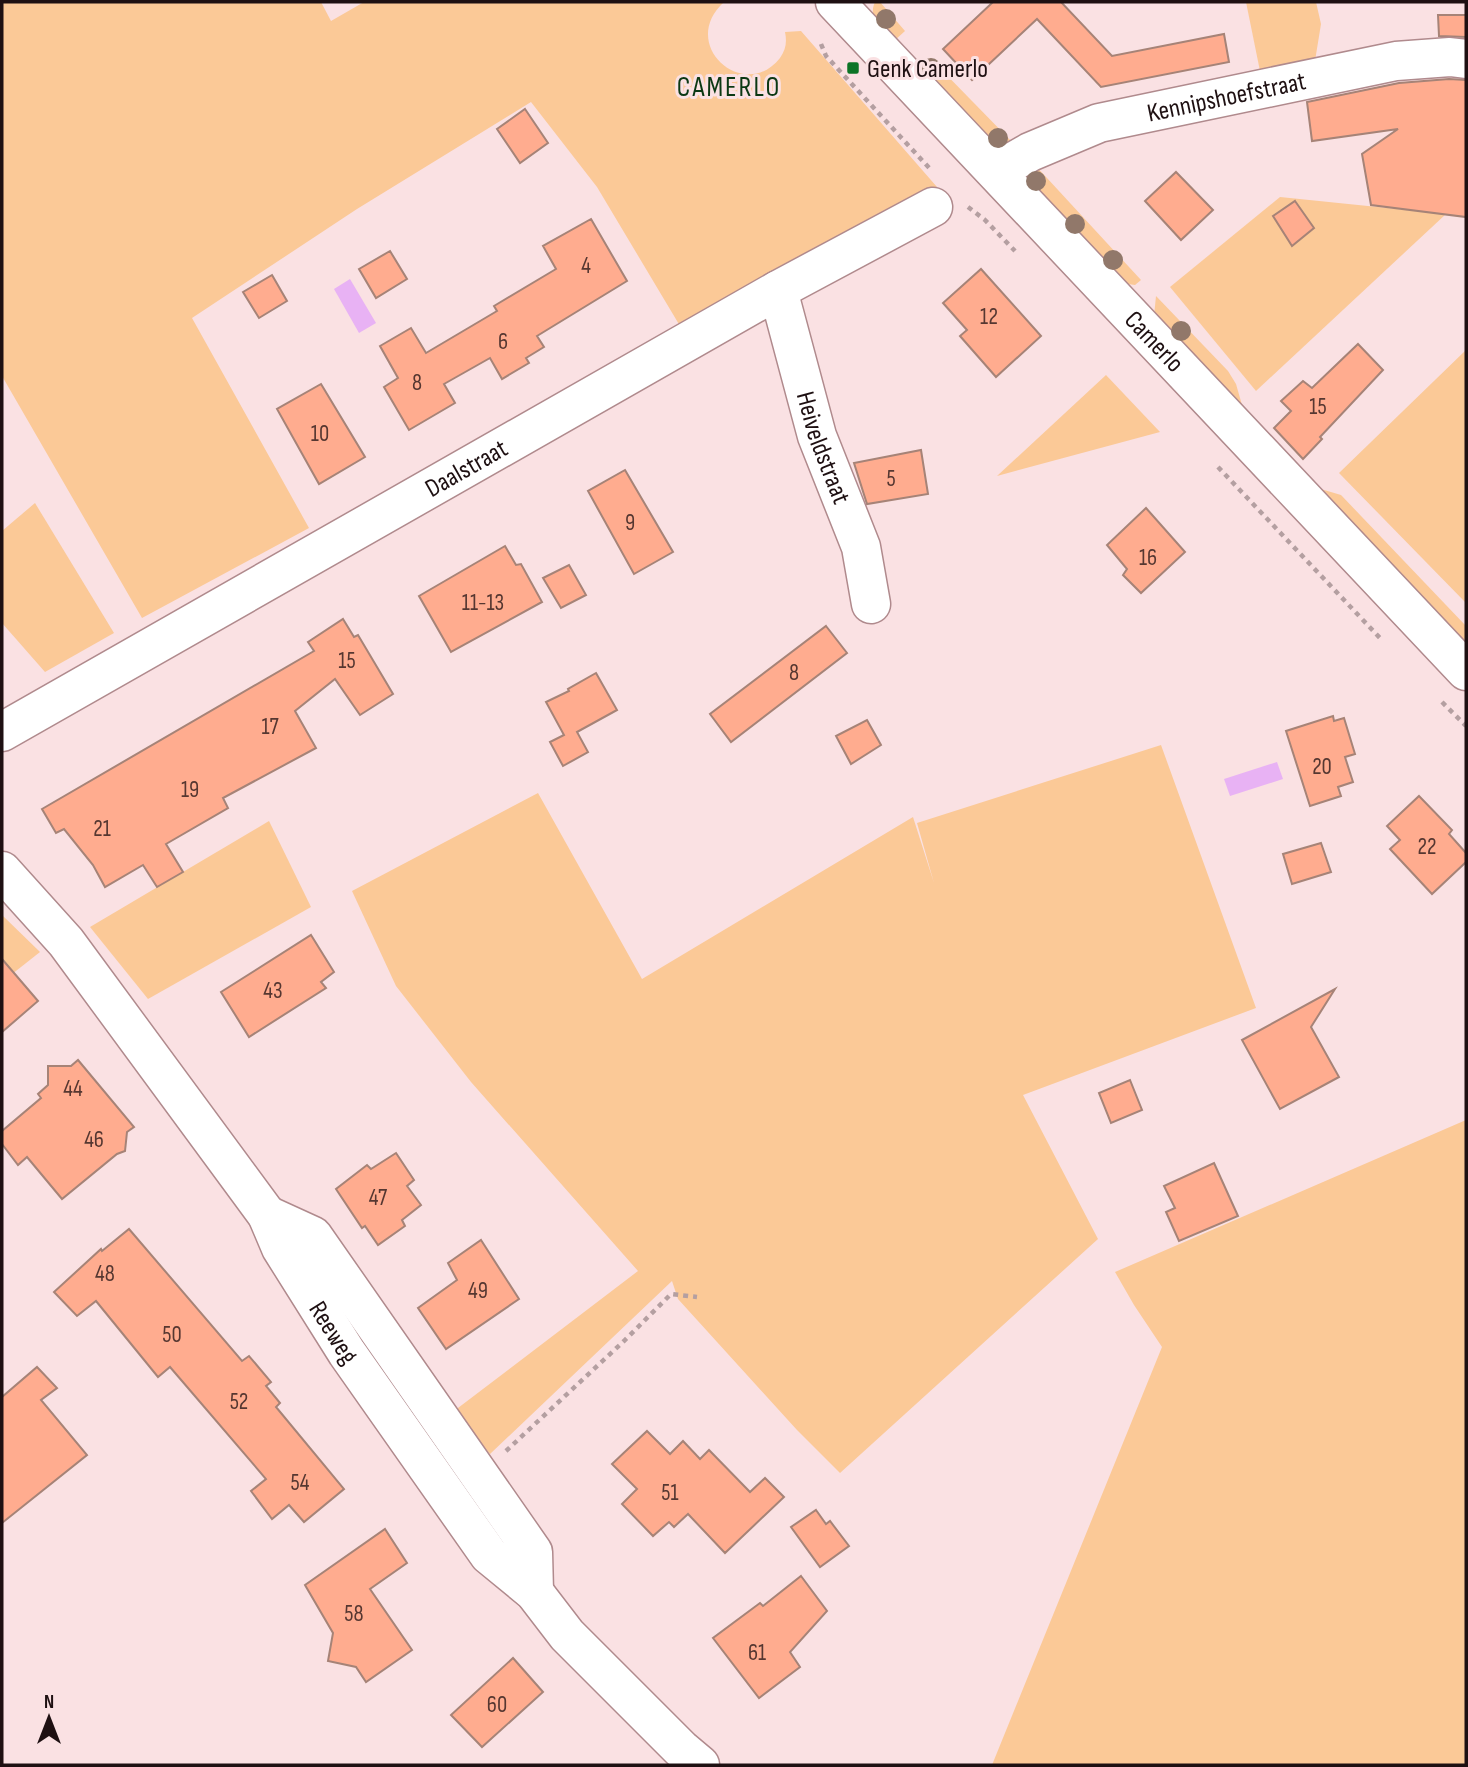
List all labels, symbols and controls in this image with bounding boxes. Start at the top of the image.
place label: Genk Camerlo [867,54,988,85]
marker: Genk Camerlo [845,60,861,76]
street label: Kennipshoefstraat [1145,66,1309,130]
district label: CAMERLO [677,71,781,104]
house number: 4 [581,252,591,280]
house number: 12 [980,303,998,331]
street label: Camerlo [1118,305,1190,379]
house number: 6 [498,328,508,356]
house number: 8 [412,369,422,397]
street label: Heiveldstraat [789,388,856,509]
house number: 15 [1309,393,1327,421]
house number: 10 [311,420,329,448]
street label: Daalstraat [420,433,513,505]
house number: 5 [886,465,896,493]
house number: 9 [625,509,635,537]
house number: 16 [1139,544,1157,572]
house number: 11-13 [462,589,504,617]
house number: 15 [338,647,356,675]
house number: 8 [789,659,799,687]
house number: 17 [261,713,279,741]
house number: 20 [1312,753,1332,781]
house number: 19 [181,776,199,804]
house number: 21 [93,815,111,843]
house number: 22 [1418,833,1436,861]
house number: 43 [263,977,283,1005]
house number: 44 [63,1075,83,1103]
house number: 46 [84,1126,104,1154]
house number: 47 [369,1184,387,1212]
house number: 48 [95,1260,115,1288]
house number: 49 [468,1277,488,1305]
street label: Reeweg [302,1296,364,1371]
house number: 50 [162,1321,182,1349]
house number: 52 [230,1388,248,1416]
house number: 54 [291,1469,310,1497]
house number: 51 [661,1479,679,1507]
house number: 58 [344,1600,364,1628]
house number: 61 [748,1639,766,1667]
north arrow [14,1683,84,1753]
text: N [44,1691,54,1714]
house number: 60 [487,1691,507,1719]

